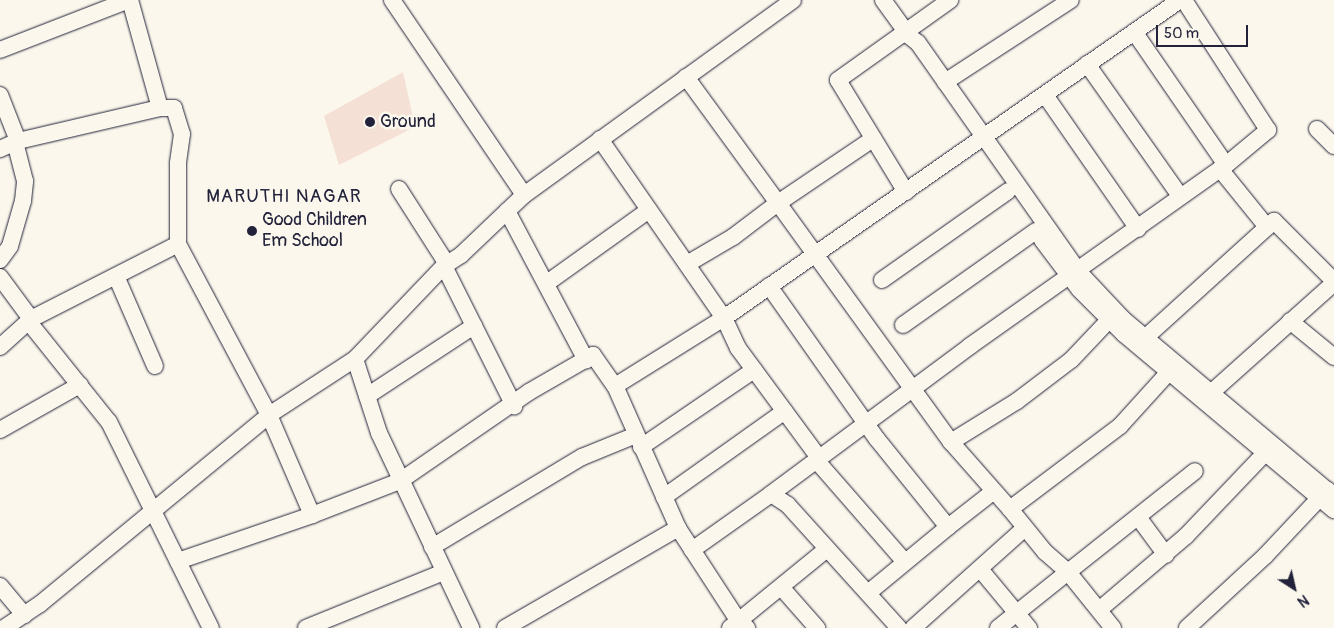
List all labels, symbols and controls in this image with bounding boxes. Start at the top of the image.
scale bar [1159,15,1252,47]
text: 50 m [1164,24,1199,43]
place label: Ground [380,111,436,133]
marker: Ground [364,116,376,128]
district label: MARUTHI NAGAR [205,186,363,208]
place label: Good Children Em School [262,210,367,252]
marker: Good Children Em School [246,225,258,237]
north arrow [1269,563,1319,613]
text: N [1294,591,1312,610]

